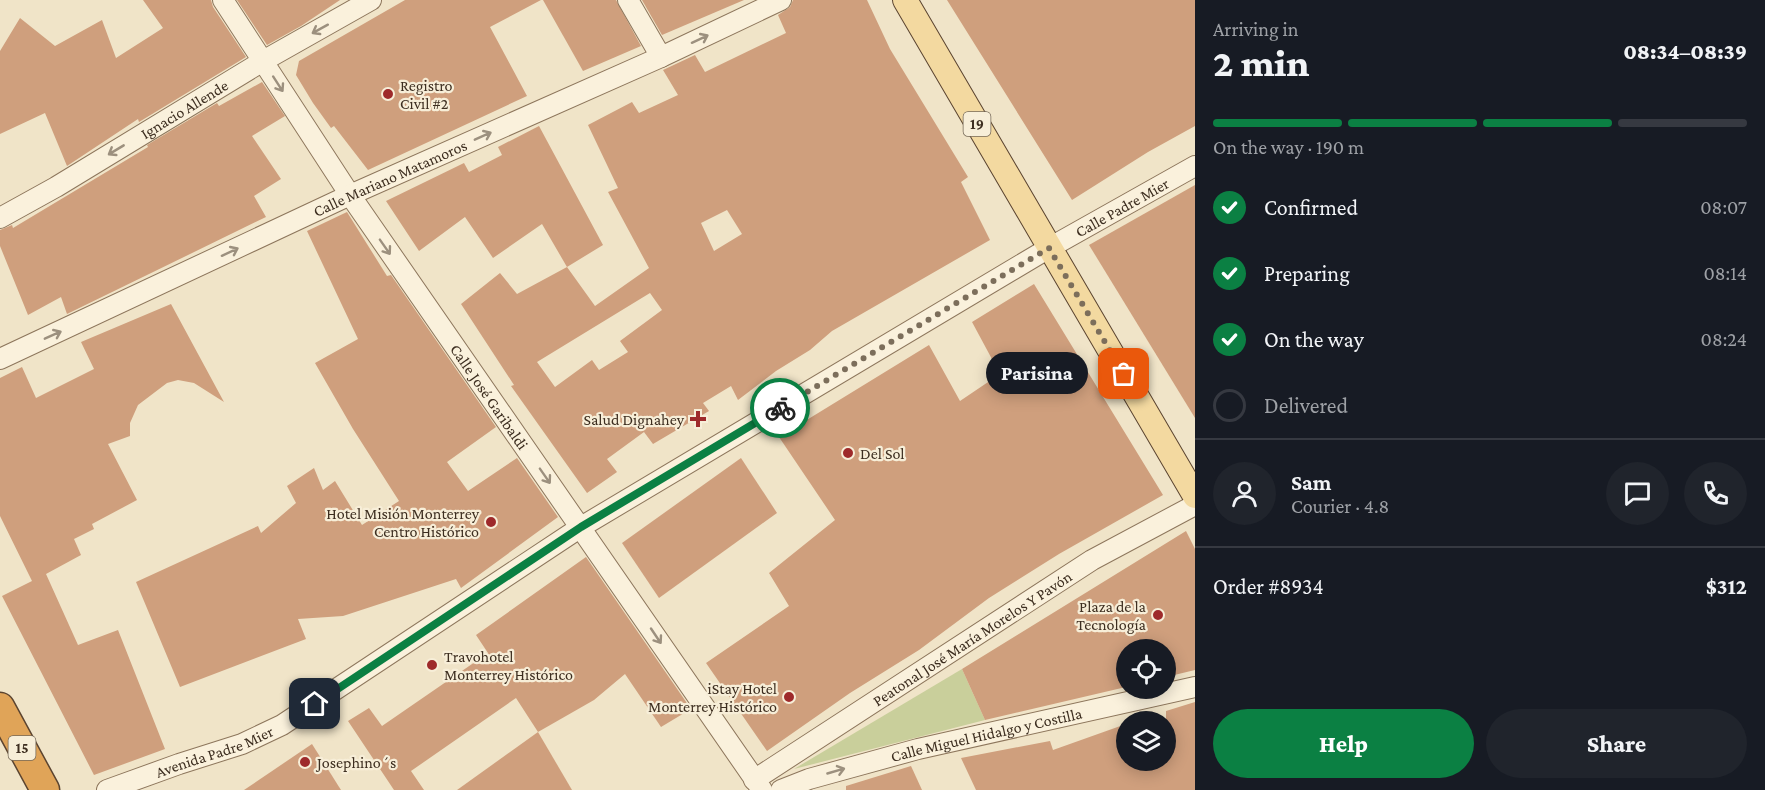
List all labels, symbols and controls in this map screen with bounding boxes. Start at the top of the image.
text: Arriving in [1213,18,1298,40]
one-way arrow [312,23,329,35]
one-way arrow [690,32,708,44]
text: 08:34–08:39 [1623,39,1747,64]
text: 2 min [1213,41,1309,84]
one-way arrow [272,75,284,92]
street label: Ignacio Allende [138,76,231,142]
place label: Registro Civil #2 [400,77,453,112]
marker: Registro Civil #2 [381,87,395,101]
road number: 19 [964,112,990,136]
one-way arrow [474,129,492,141]
street label: Calle Mariano Matamoros [311,136,469,220]
text: On the way · 190 m [1213,136,1364,158]
one-way arrow [108,145,125,157]
street label: Calle Padre Mier [1072,174,1172,240]
icon: check [1213,191,1246,224]
text: Confirmed [1264,195,1358,220]
text: 08:07 [1700,196,1747,218]
one-way arrow [379,238,391,254]
one-way arrow [221,246,239,258]
icon: check [1213,257,1246,290]
text: Preparing [1264,261,1350,286]
text: 08:14 [1704,262,1747,284]
icon: check [1213,323,1246,356]
text: On the way [1264,327,1364,352]
one-way arrow [44,328,62,340]
text: 08:24 [1701,328,1747,350]
street label: Calle José Garibaldi [447,341,532,453]
pin [1098,348,1149,399]
callout: Parisina [986,353,1088,395]
icon: bag [1107,357,1140,390]
text: Parisina [1001,362,1073,384]
courier [750,378,810,438]
icon: bike [764,392,797,425]
text: Delivered [1264,393,1348,418]
marker: Salud Dignahey [689,410,707,428]
place label: Salud Dignahey [583,411,685,429]
place label: Del Sol [860,445,905,462]
marker: Del Sol [841,446,855,460]
button: person [1213,462,1276,525]
button: chat [1606,462,1669,525]
button: phone [1684,462,1747,525]
one-way arrow [539,467,551,483]
text: Sam [1291,470,1331,495]
text: Courier · 4.8 [1291,495,1389,517]
place label: Hotel Misión Monterrey Centro Histórico [326,505,480,540]
marker: Hotel Misión Monterrey Centro Histórico [484,515,498,529]
street label: Peatonal José María Morelos Y Pavón [870,567,1075,709]
text: Order #8934 [1213,574,1324,599]
text: $312 [1706,574,1747,599]
place label: Plaza de la Tecnología [1076,598,1147,634]
marker: Plaza de la Tecnología [1151,608,1165,622]
one-way arrow [650,627,662,644]
map controls [1116,639,1176,771]
button: locate [1116,639,1176,699]
place label: Travohotel Monterrey Histórico [444,648,573,684]
marker: Travohotel Monterrey Histórico [425,658,439,672]
pin [289,678,340,729]
place label: iStay Hotel Monterrey Histórico [648,680,777,716]
icon: home [298,687,331,720]
marker: iStay Hotel Monterrey Histórico [782,690,796,704]
street label: Calle Miguel Hidalgo y Costilla [889,704,1084,765]
button: Help [1213,709,1474,778]
button: Share [1486,709,1747,778]
button: layers [1116,711,1176,771]
street label: Avenida Padre Mier [153,722,276,781]
road number: 15 [8,736,36,760]
place label: Josephino´s [315,754,396,772]
marker: Josephino´s [298,755,312,769]
one-way arrow [826,765,845,777]

